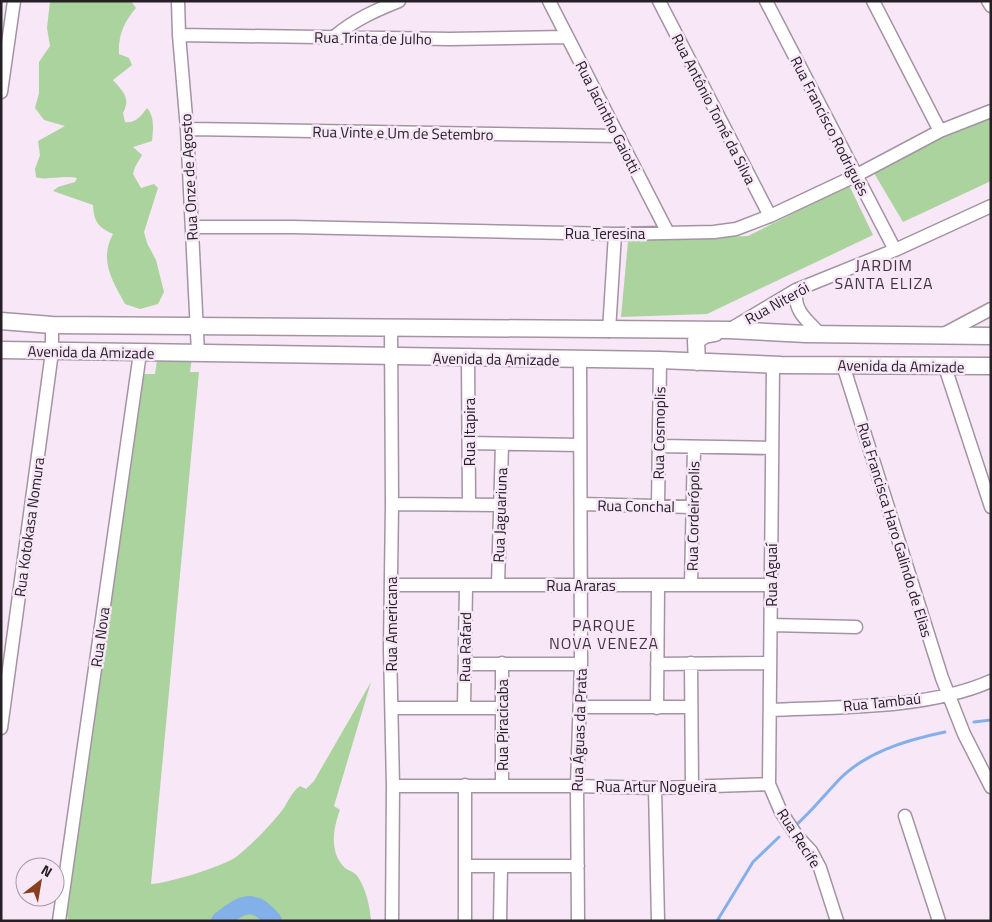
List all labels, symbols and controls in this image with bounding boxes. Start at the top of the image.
street label: Rua Trinta de Julho [314,25,432,51]
street label: Rua Antônio Tomé da Silva [666,29,762,189]
street label: Rua Francisco Rodriguês [785,52,875,200]
street label: Rua Jacintho Gaiotti [570,57,646,177]
street label: Rua Onze de Agosto [174,113,204,241]
street label: Rua Vinte e Um de Setembro [312,120,494,146]
street label: Rua Teresina [565,222,646,245]
district label: JARDIM SANTA ELIZA [834,253,934,295]
street label: Rua Niterói [741,276,813,330]
street label: Avenida da Amizade [27,339,155,365]
street label: Avenida da Amizade [432,346,560,372]
street label: Avenida da Amizade [837,353,965,379]
street label: Rua Cosmoplis [647,386,671,480]
street label: Rua Itapira [458,397,481,466]
street label: Rua Francisca Haro Galindo de Elias [851,420,939,640]
street label: Rua Kotokasa Nomura [8,455,50,598]
street label: Rua Cordeirópolis [681,461,705,571]
street label: Rua Jaguariuna [487,467,513,563]
street label: Rua Conchal [597,494,675,518]
street label: Rua Aguaí [760,542,783,607]
street label: Rua Araras [546,574,616,597]
street label: Rua Americana [380,576,403,672]
street label: Rua Nova [84,605,116,669]
street label: Rua Rafard [453,612,477,682]
district label: PARQUE NOVA VENEZA [549,613,659,655]
street label: Rua Águas da Prata [565,667,593,792]
street label: Rua Piracicaba [491,678,514,771]
street label: Rua Tambaú [842,686,922,718]
street label: Rua Artur Nogueira [595,775,717,798]
street label: Rua Recife [771,804,827,872]
north arrow [15,857,65,907]
text: N [37,859,57,882]

